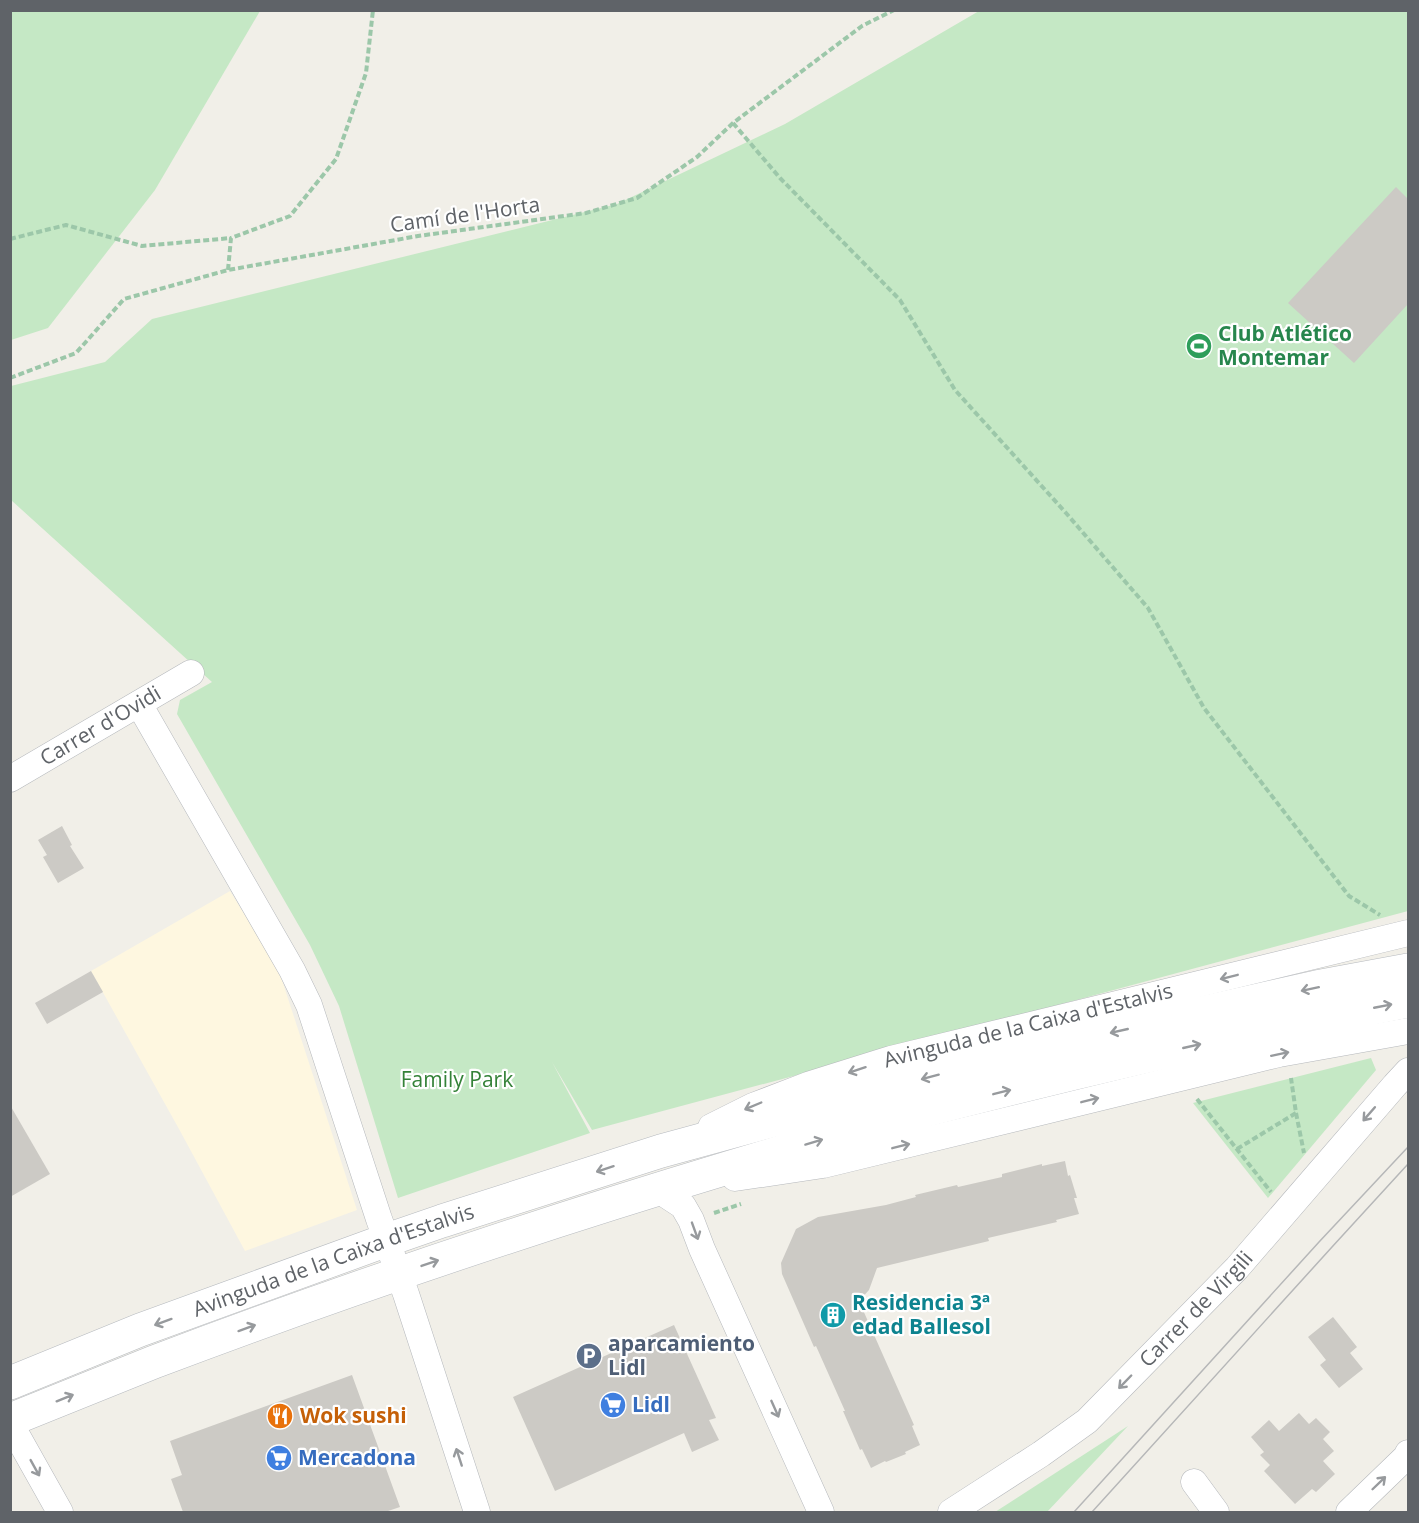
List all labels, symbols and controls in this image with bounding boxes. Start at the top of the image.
street label: Camí de l'Horta [388,190,542,238]
place label: Club Atlético Montemar [1218,319,1352,371]
sports icon: Club Atlético Montemar [1184,331,1214,361]
street label: Carrer d'Ovidi [34,679,166,771]
one-way arrow [1220,971,1239,983]
street label: Avinguda de la Caixa d'Estalvis [880,976,1175,1074]
one-way arrow [1300,983,1319,995]
one-way arrow [1372,1000,1392,1011]
one-way arrow [1110,1026,1129,1038]
one-way arrow [1182,1040,1201,1052]
one-way arrow [1270,1048,1289,1059]
park label: Family Park [401,1065,513,1093]
one-way arrow [848,1065,867,1076]
one-way arrow [921,1072,940,1084]
one-way arrow [992,1085,1011,1097]
one-way arrow [1080,1093,1099,1105]
one-way arrow [745,1101,763,1112]
one-way arrow [1362,1106,1376,1121]
one-way arrow [804,1136,823,1147]
one-way arrow [891,1140,910,1152]
one-way arrow [596,1164,615,1175]
street label: Avinguda de la Caixa d'Estalvis [189,1197,477,1323]
one-way arrow [691,1221,702,1240]
street label: Carrer de Virgili [1133,1245,1259,1373]
one-way arrow [420,1256,439,1267]
place label: Residencia 3ª edad Ballesol [852,1288,991,1340]
building icon: Residencia 3ª edad Ballesol [818,1300,848,1330]
one-way arrow [154,1317,173,1328]
one-way arrow [237,1322,256,1333]
place label: aparcamiento Lidl [608,1329,755,1381]
parking icon: aparcamiento Lidl [574,1341,604,1371]
one-way arrow [1117,1375,1132,1390]
supermarket icon: Lidl [598,1390,628,1420]
place label: Lidl [632,1390,670,1418]
one-way arrow [55,1392,73,1403]
one-way arrow [769,1399,781,1417]
restaurant icon: Wok sushi [265,1401,295,1431]
place label: Wok sushi [300,1401,407,1429]
supermarket icon: Mercadona [264,1443,294,1473]
place label: Mercadona [298,1443,416,1471]
one-way arrow [453,1448,464,1467]
one-way arrow [30,1458,41,1476]
one-way arrow [1371,1477,1386,1491]

